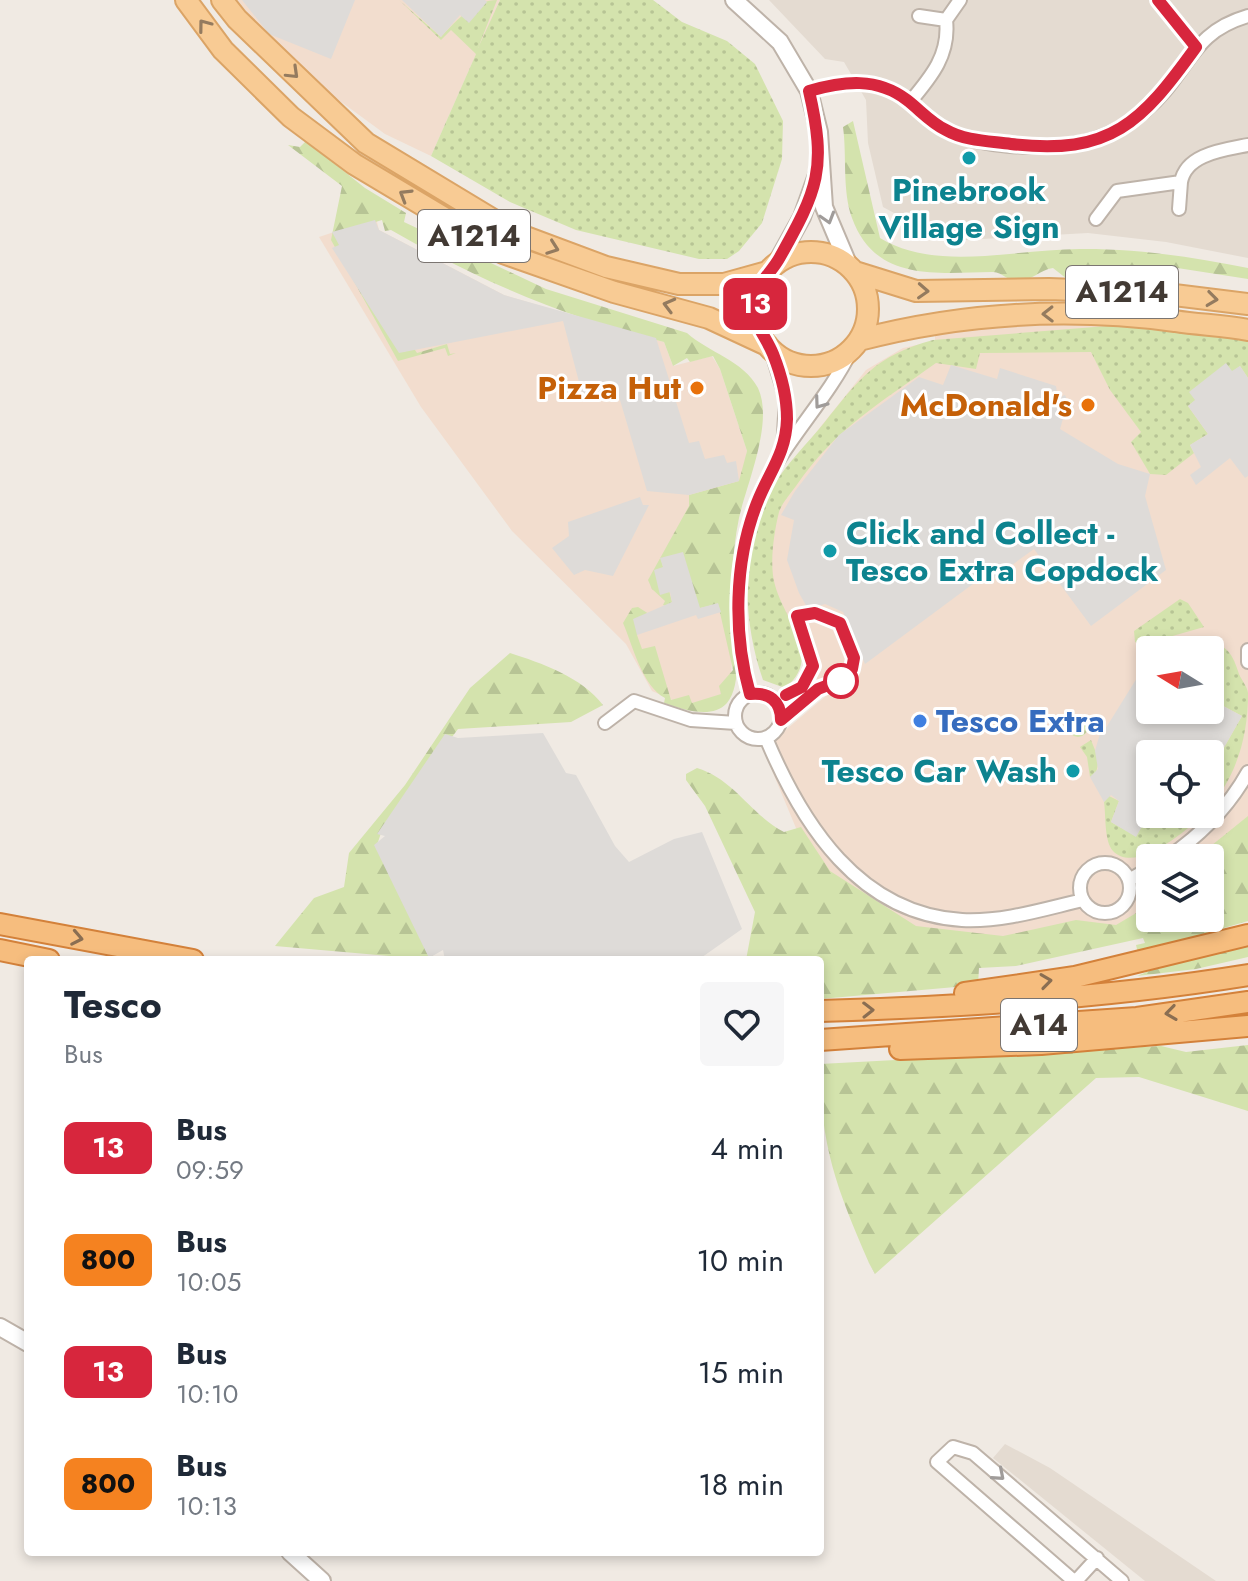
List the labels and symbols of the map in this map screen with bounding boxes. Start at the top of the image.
one-way arrow [200,19,214,34]
one-way arrow [284,64,298,78]
marker: Pinebrook Village Sign [960,149,978,167]
place label: Pinebrook Village Sign [877,167,1060,250]
one-way arrow [399,189,414,204]
road number: A1214 [418,210,530,262]
one-way arrow [819,211,835,225]
one-way arrow [545,238,559,254]
road number: A1214 [1066,266,1178,318]
line badge: 13 [719,278,791,330]
one-way arrow [917,282,930,299]
one-way arrow [1206,291,1219,308]
one-way arrow [662,298,676,315]
one-way arrow [1041,305,1054,322]
place label: Pizza Hut [537,365,682,411]
marker: Pizza Hut [688,379,706,397]
place label: McDonald's [900,382,1072,428]
one-way arrow [816,394,830,409]
marker: McDonald's [1079,396,1097,414]
place label: Click and Collect - Tesco Extra Copdock [846,510,1159,593]
marker: Click and Collect - Tesco Extra Copdock [821,542,839,560]
north arrow [1136,636,1224,724]
unlabelled marker [824,664,858,698]
place label: Tesco Extra [936,698,1105,744]
marker: Tesco Extra [911,712,929,730]
place label: Tesco Car Wash [822,748,1057,794]
marker: Tesco Car Wash [1064,762,1082,780]
one-way arrow [70,929,83,946]
one-way arrow [1039,973,1053,990]
road number: A14 [1001,999,1077,1051]
one-way arrow [862,1001,875,1018]
one-way arrow [1164,1004,1178,1021]
one-way arrow [990,1465,1005,1479]

